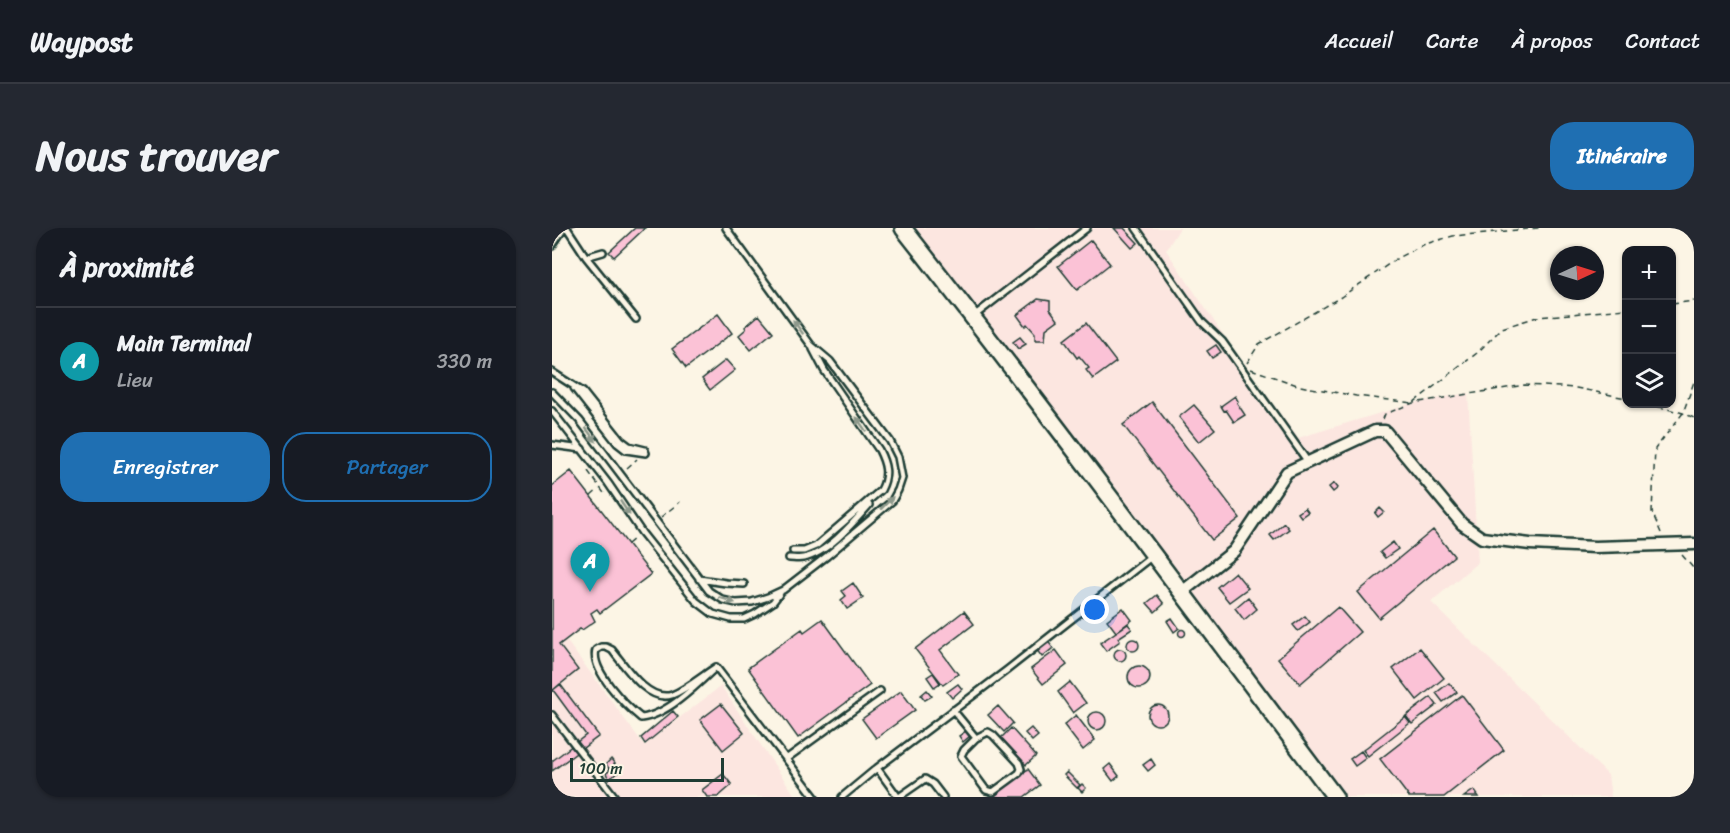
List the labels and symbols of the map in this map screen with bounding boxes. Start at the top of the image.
north arrow [1550,246,1604,300]
one-way arrow [792,320,804,336]
one-way arrow [855,417,867,433]
one-way arrow [584,428,596,443]
one-way arrow [880,496,895,510]
one-way arrow [619,500,630,516]
pin: A [570,542,609,592]
one-way arrow [718,595,736,605]
your location [1080,595,1109,624]
scale bar [570,755,724,782]

